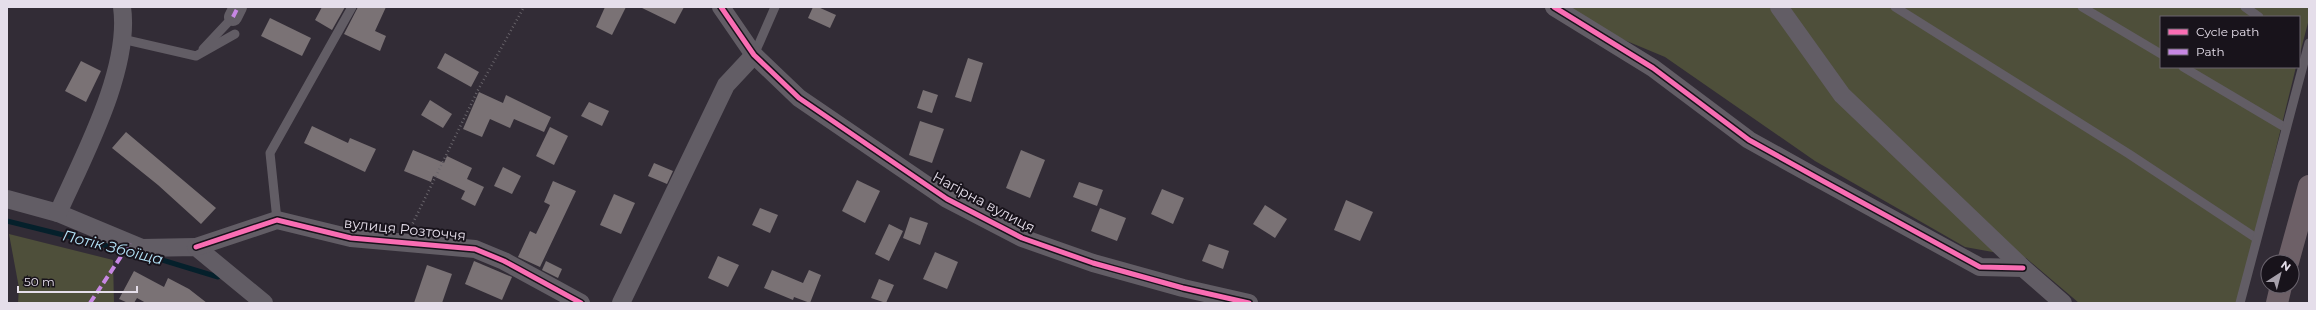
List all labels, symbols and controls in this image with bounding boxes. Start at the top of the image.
legend [2160,16,2300,68]
text: Cycle path [2196,24,2259,39]
text: Path [2196,44,2225,59]
street label: Нагірна вулиця [930,167,1038,237]
street label: вулиця Розточчя [343,214,467,244]
water label: Потік Збоїща [61,225,165,269]
north arrow [2260,254,2300,294]
text: N [2278,258,2294,274]
scale bar [18,268,137,294]
text: 50 m [24,274,55,289]

